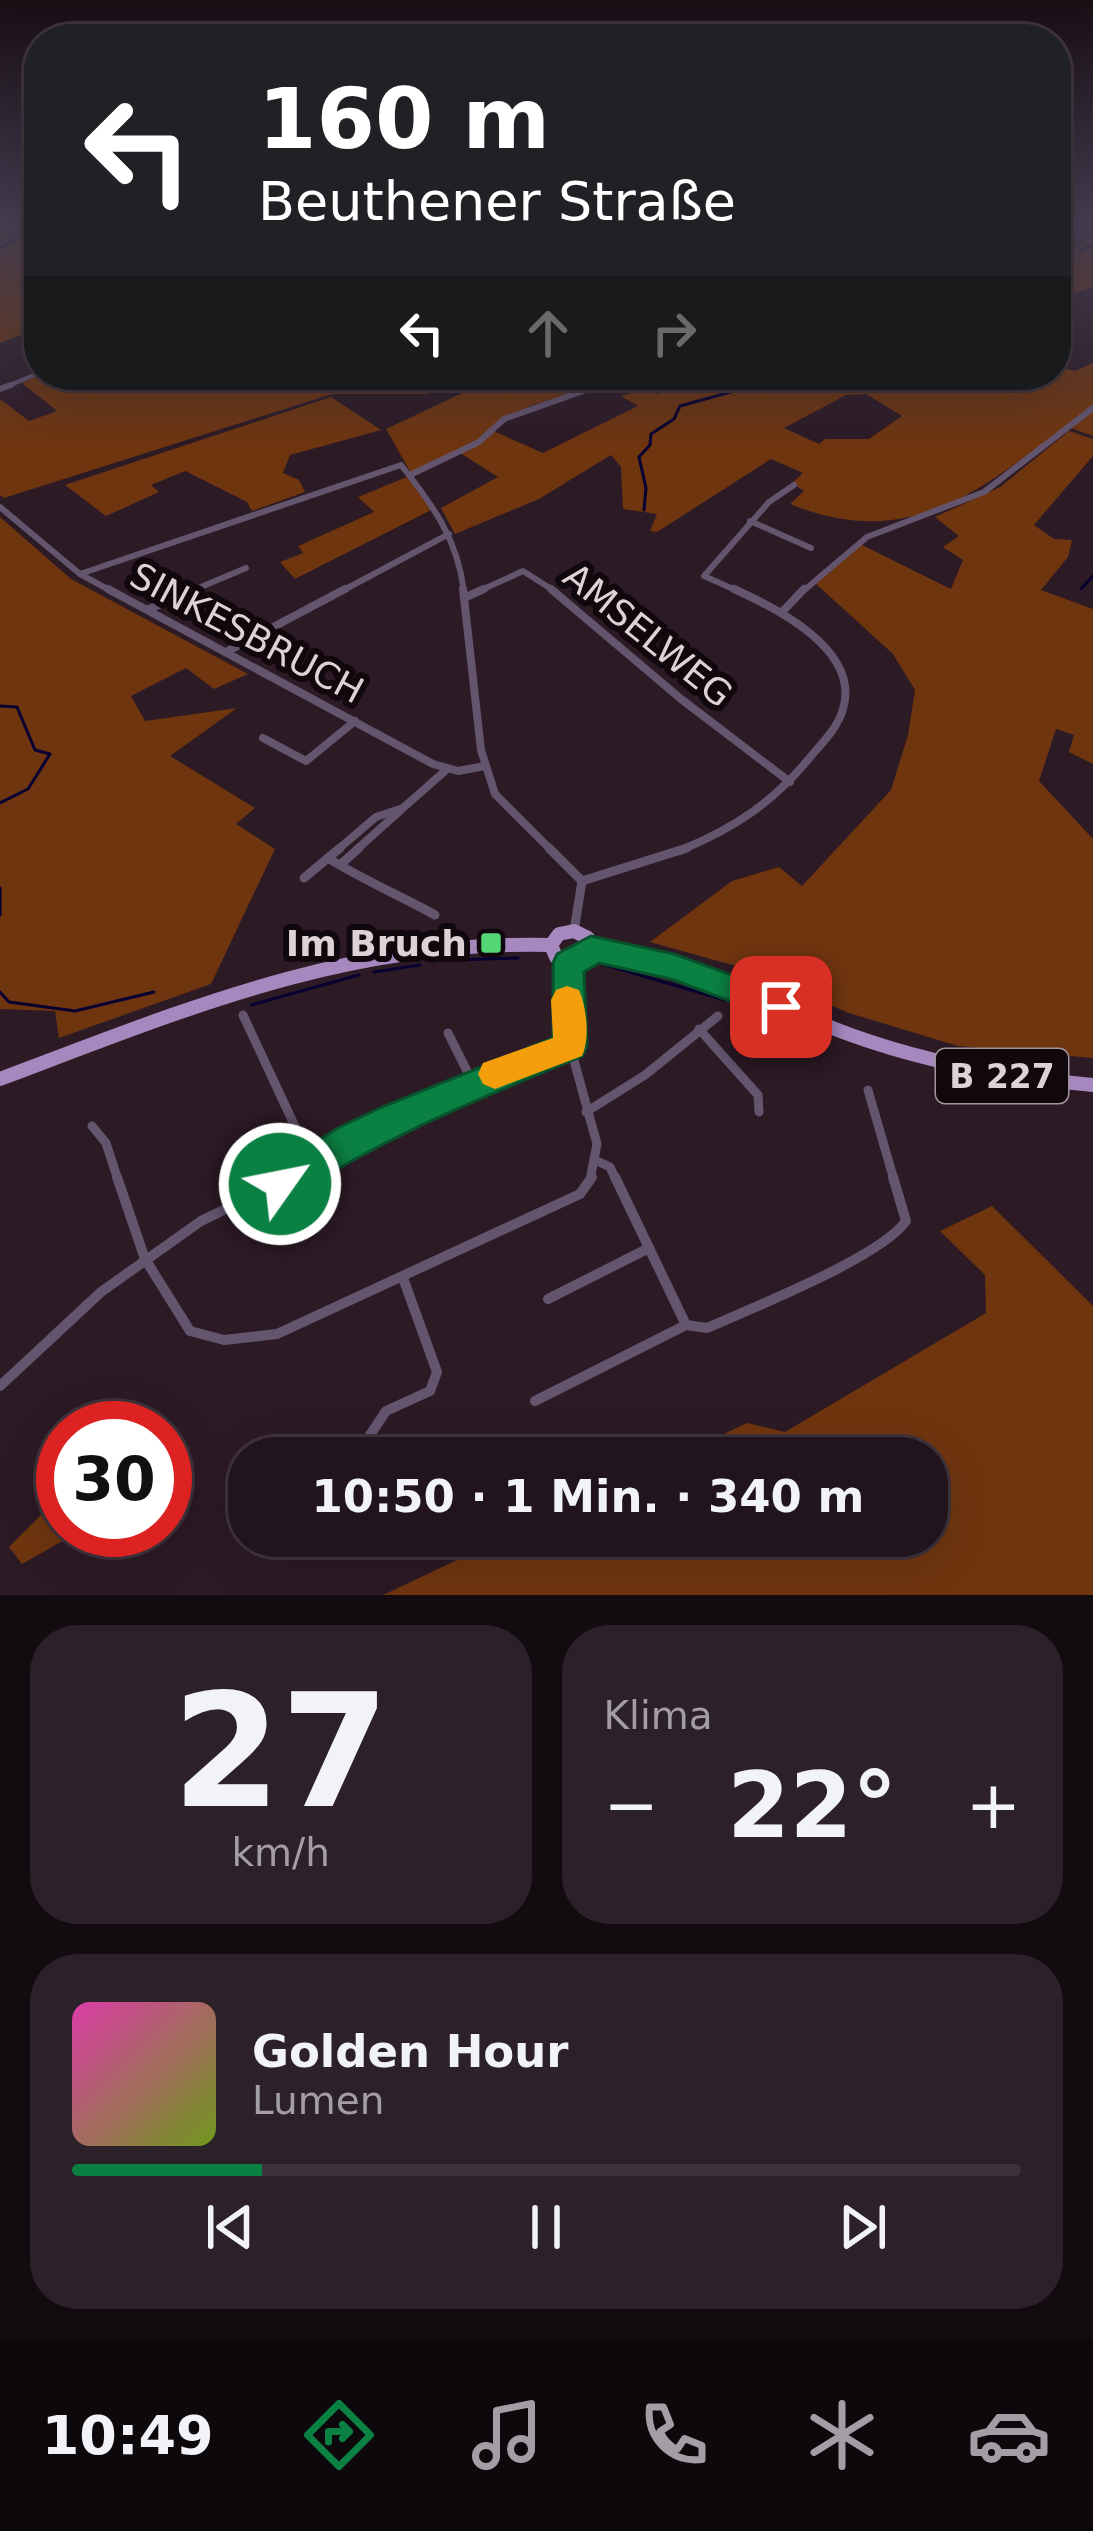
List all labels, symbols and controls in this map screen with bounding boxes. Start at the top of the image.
text: 160 m [258,70,550,168]
icon: left [60,72,216,228]
text: Beuthener Straße [258,170,736,233]
icon: left [389,300,455,366]
icon: ahead [515,300,581,366]
icon: right [641,300,707,366]
street label: SINKESBRUCH [124,554,370,712]
street label: AMSELWEG [556,555,740,715]
place label: Im Bruch [286,923,467,964]
marker: Im Bruch [478,930,504,956]
pin [730,956,832,1058]
icon: arrive [748,974,814,1040]
road number: B 227 [936,1049,1068,1103]
position arrow [217,1121,343,1247]
speed limit sign: 30 [36,1401,192,1557]
text: 10:50 · 1 Min. · 340 m [312,1470,864,1523]
text: 27 [172,1661,389,1843]
text: Klima [604,1693,713,1738]
text: 22° [727,1753,897,1858]
text: − [604,1767,659,1844]
text: + [966,1767,1021,1844]
text: km/h [232,1830,330,1875]
text: Golden Hour [252,2025,569,2078]
text: Lumen [252,2078,384,2123]
icon: previous [197,2194,263,2260]
icon: pause [513,2194,579,2260]
icon: next [830,2194,896,2260]
icon: directions [297,2393,381,2477]
icon: music [465,2393,549,2477]
icon: phone [632,2393,716,2477]
icon: climate [800,2393,884,2477]
icon: car [967,2393,1051,2477]
text: 10:49 [42,2404,214,2467]

